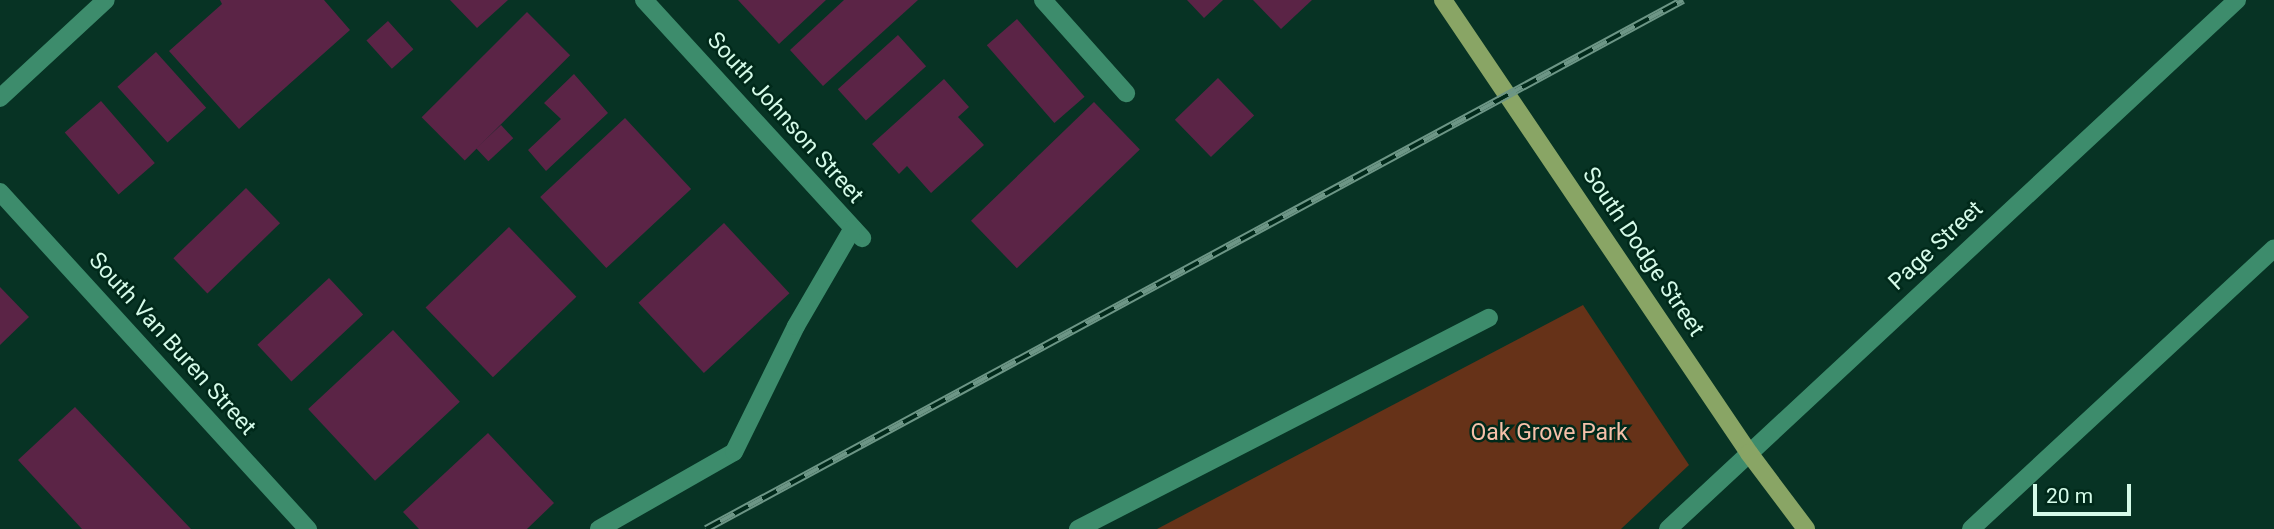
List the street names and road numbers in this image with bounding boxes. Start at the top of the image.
street label: South Johnson Street [701,27,869,209]
street label: South Dodge Street [1576,162,1710,342]
street label: Page Street [1883,196,1989,296]
street label: South Van Buren Street [83,247,261,441]

